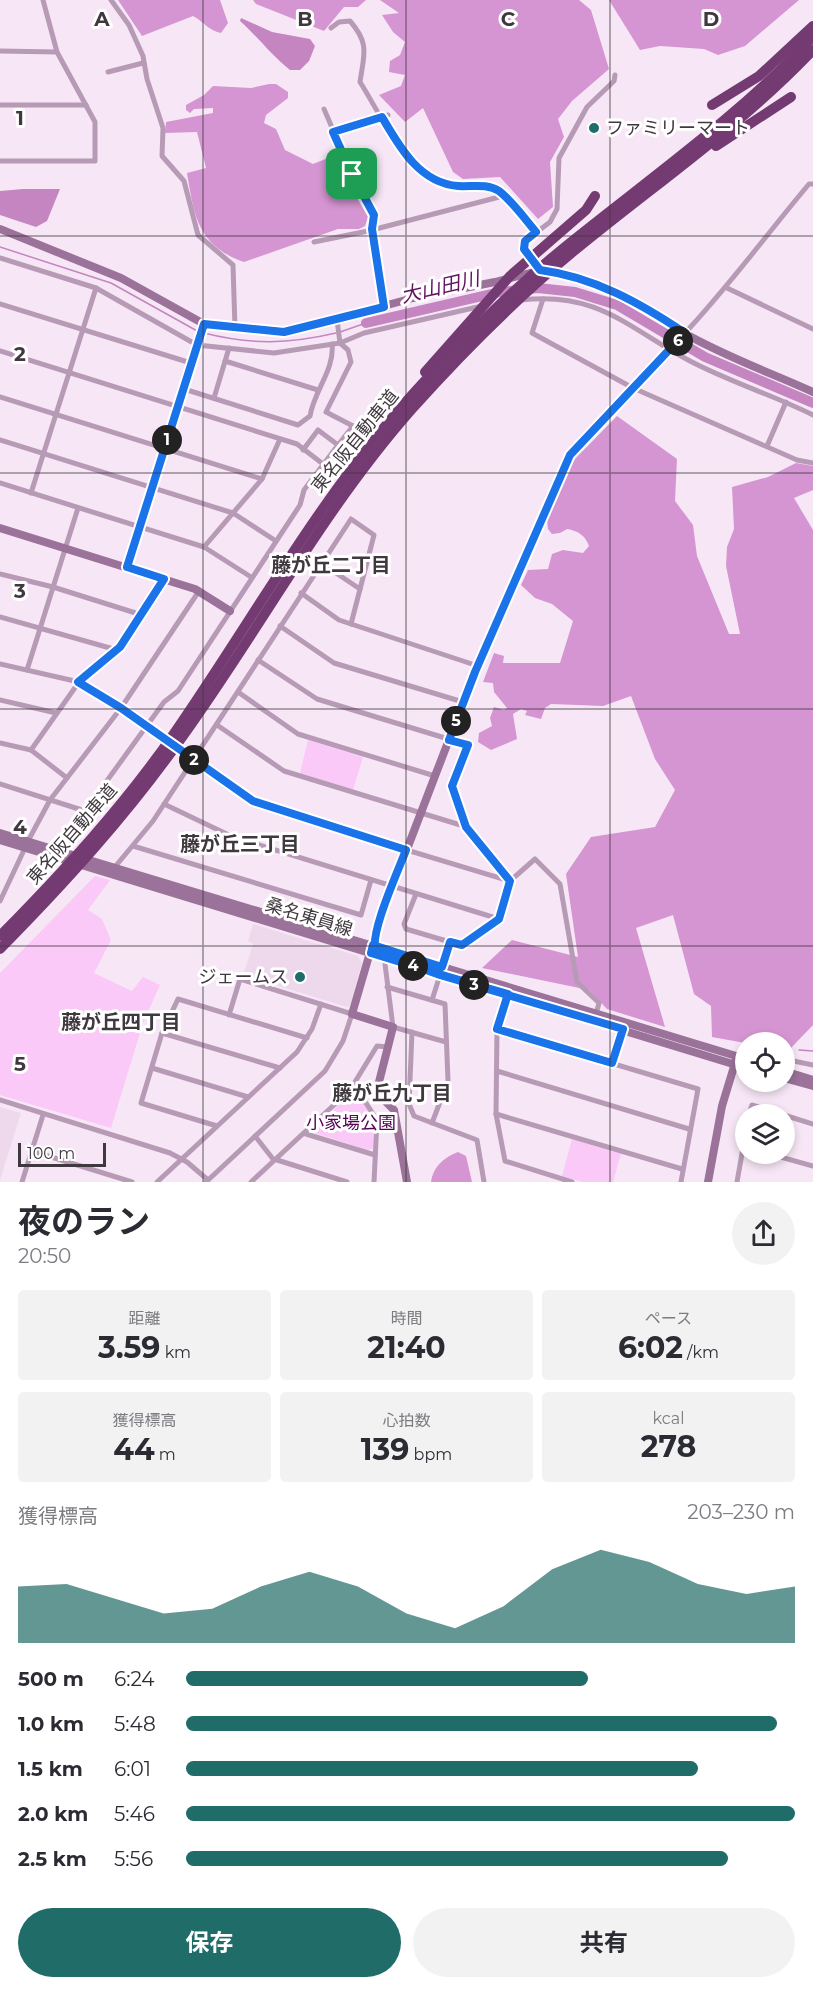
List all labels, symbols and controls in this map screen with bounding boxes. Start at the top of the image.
text: A [93,7,110,31]
text: B [297,7,313,31]
text: C [501,7,516,31]
text: D [703,7,719,31]
text: 1 [16,106,24,130]
place label: ファミリーマート [606,117,750,139]
marker: ファミリーマート [587,121,601,135]
pin [326,148,377,199]
icon: arrive [335,157,368,190]
water label: 大山田川 [398,266,484,308]
pin: 6 [663,326,693,356]
text: 6 [673,331,683,350]
text: 2 [14,342,26,366]
street label: 東名阪自動車道 [307,385,403,497]
pin: 1 [152,425,182,455]
text: 1 [164,430,170,449]
district label: 藤が丘二丁目 [271,553,391,577]
text: 3 [13,579,26,603]
pin: 5 [441,706,471,736]
text: 5 [451,711,461,730]
pin: 2 [179,745,209,775]
text: 2 [189,750,199,769]
street label: 東名阪自動車道 [22,779,122,889]
text: 4 [13,815,27,839]
district label: 藤が丘三丁目 [180,832,300,856]
street label: 桑名東員線 [263,893,355,941]
pin: 4 [398,951,428,981]
text: 4 [407,956,419,975]
place label: ジェームス [199,966,288,988]
marker: ジェームス [293,970,307,984]
pin: 3 [459,970,489,1000]
text: 3 [469,975,479,994]
district label: 藤が丘四丁目 [61,1010,181,1034]
map controls [735,1032,795,1164]
button: locate [735,1032,795,1092]
text: 5 [14,1052,26,1076]
district label: 藤が丘九丁目 [332,1081,452,1105]
button: layers [735,1104,795,1164]
park label: 小家場公園 [306,1112,396,1134]
scale bar [18,1140,106,1168]
text: 100 m [27,1144,75,1163]
text: 夜のラン [18,1201,150,1241]
button: share [732,1202,795,1265]
text: 20:50 [18,1244,71,1268]
text: 距離 [128,1309,161,1328]
text: 時間 [390,1309,423,1328]
text: ペース [645,1309,692,1328]
text: 3.59 [98,1329,160,1366]
text: 21:40 [367,1329,446,1366]
text: 6:02 [618,1329,683,1366]
text: km [160,1343,191,1362]
text: /km [683,1343,719,1362]
text: kcal [653,1409,684,1428]
text: 獲得標高 [112,1411,177,1430]
text: 心拍数 [382,1411,431,1430]
text: 278 [641,1428,696,1465]
text: 44 [113,1431,155,1468]
text: 139 [361,1431,409,1468]
text: m [155,1445,176,1464]
text: bpm [409,1445,452,1464]
text: 203–230 m [687,1500,795,1524]
text: 獲得標高 [18,1504,98,1528]
text: 500 m [18,1667,84,1691]
text: 6:24 [114,1667,155,1691]
text: 1.0 km [18,1712,84,1736]
text: 5:48 [114,1712,156,1736]
text: 1.5 km [18,1757,83,1781]
text: 6:01 [114,1757,151,1781]
text: 2.0 km [18,1802,88,1826]
text: 5:46 [114,1802,155,1826]
text: 2.5 km [18,1847,87,1871]
text: 5:56 [114,1847,153,1871]
button: 保存 [18,1908,401,1977]
button: 共有 [413,1908,795,1977]

